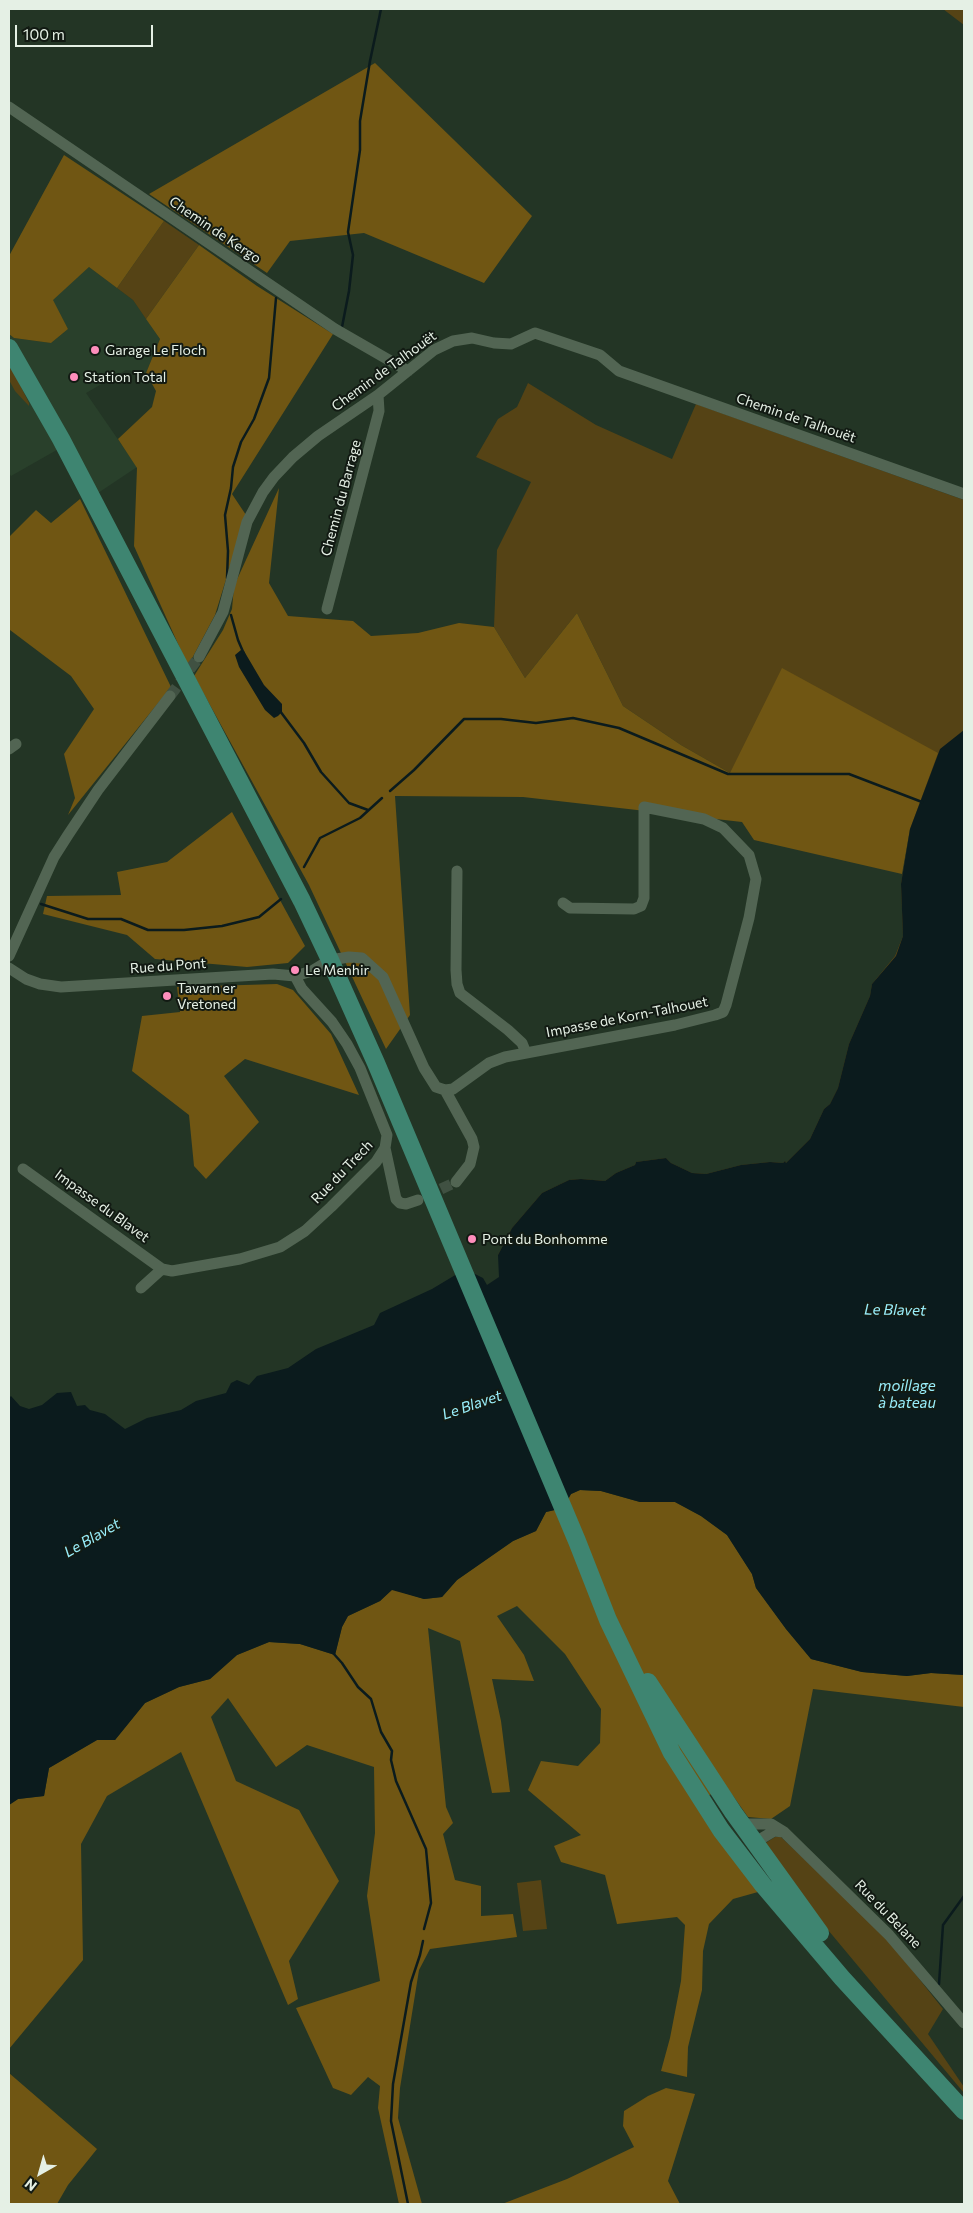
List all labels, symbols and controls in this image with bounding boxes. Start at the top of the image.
scale bar [18,15,155,47]
text: 100 m [23,25,65,43]
street label: Chemin de Kergo [166,193,264,267]
street label: Chemin de Talhouët [328,327,440,415]
place label: Garage Le Floch [105,342,206,358]
marker: Garage Le Floch [89,344,101,356]
place label: Station Total [84,369,166,385]
marker: Station Total [68,371,80,383]
street label: Chemin de Talhouët [734,390,858,446]
street label: Chemin du Barrage [317,438,365,558]
street label: Rue du Pont [129,955,207,977]
place label: Le Menhir [305,962,369,978]
marker: Le Menhir [289,964,301,976]
place label: Tavarn er Vretoned [177,980,236,1012]
marker: Tavarn er Vretoned [161,990,173,1002]
street label: Impasse de Korn-Talhouet [545,993,709,1041]
street label: Rue du Trech [308,1137,376,1207]
street label: Impasse du Blavet [51,1166,153,1246]
place label: Pont du Bonhomme [482,1231,608,1247]
marker: Pont du Bonhomme [466,1233,478,1245]
water label: Le Blavet [864,1300,926,1320]
water label: moillage à bateau [878,1377,936,1412]
water label: Le Blavet [440,1386,504,1424]
water label: Le Blavet [61,1515,123,1561]
street label: Rue du Belane [851,1876,925,1952]
north arrow [15,2148,65,2198]
text: N [21,2175,40,2195]

